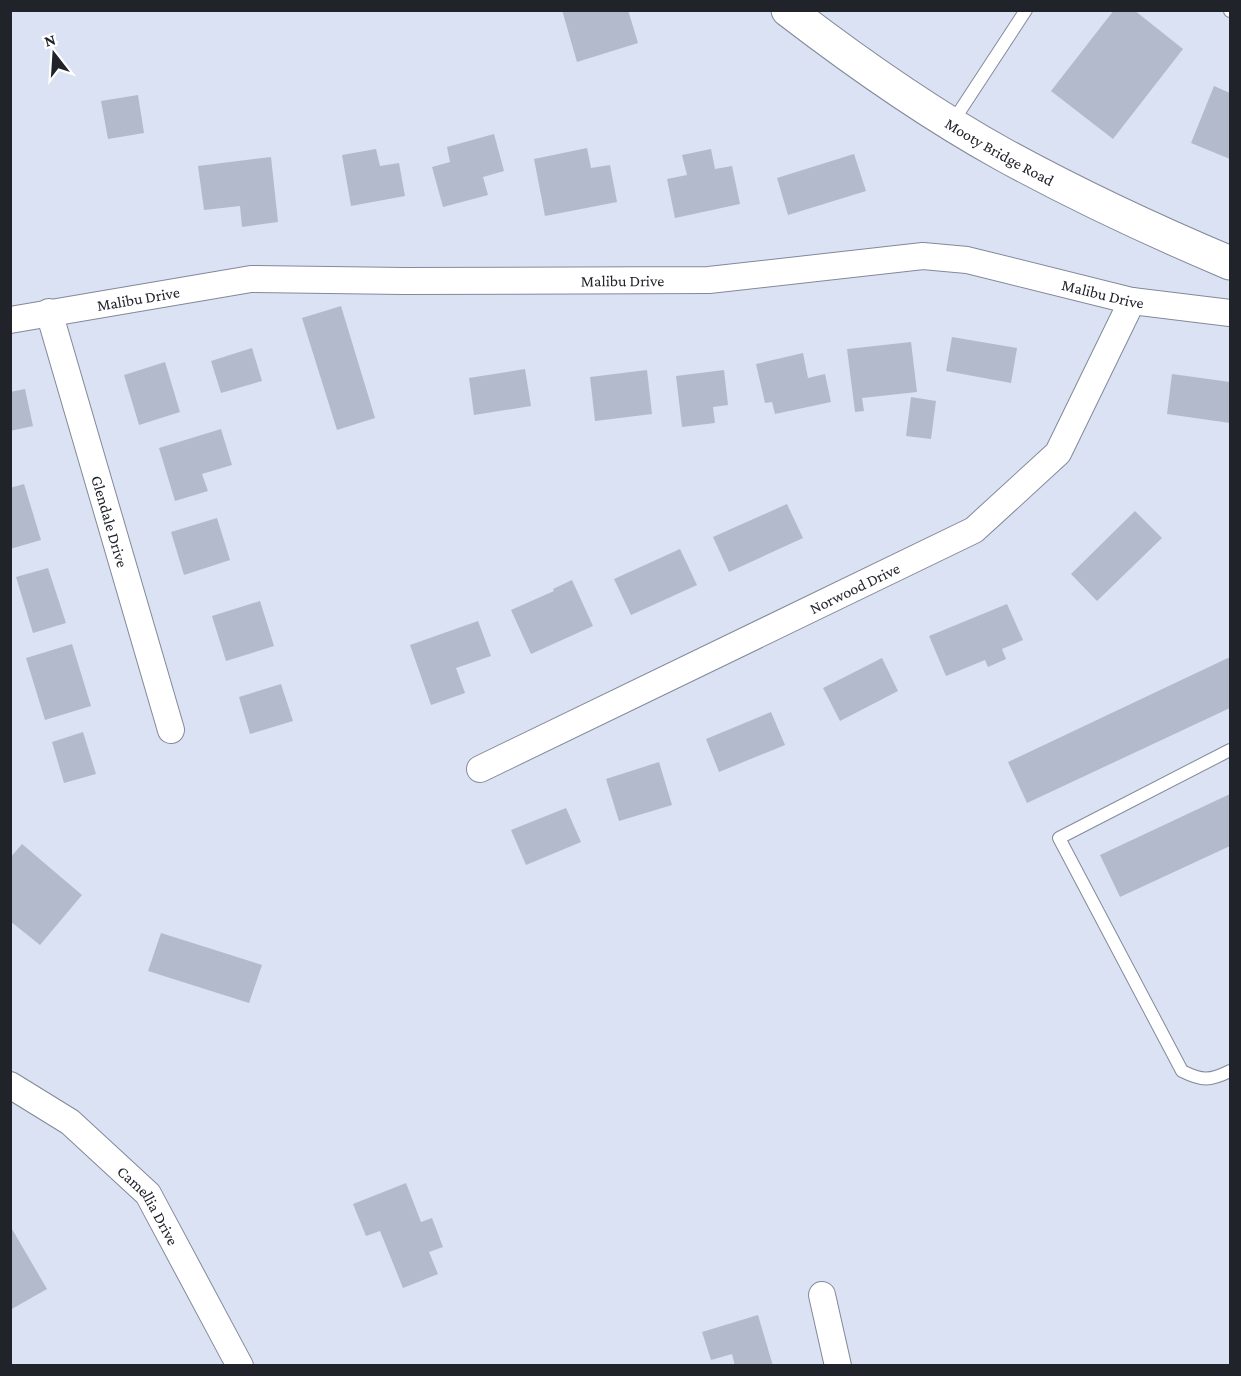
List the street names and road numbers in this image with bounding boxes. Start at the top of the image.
street label: Mooty Bridge Road [942,114,1057,189]
street label: Malibu Drive [581,272,664,289]
street label: Malibu Drive [1060,275,1145,311]
street label: Malibu Drive [96,283,181,314]
street label: Glendale Drive [89,473,132,569]
street label: Norwood Drive [807,559,902,617]
street label: Camellia Drive [114,1162,182,1248]

